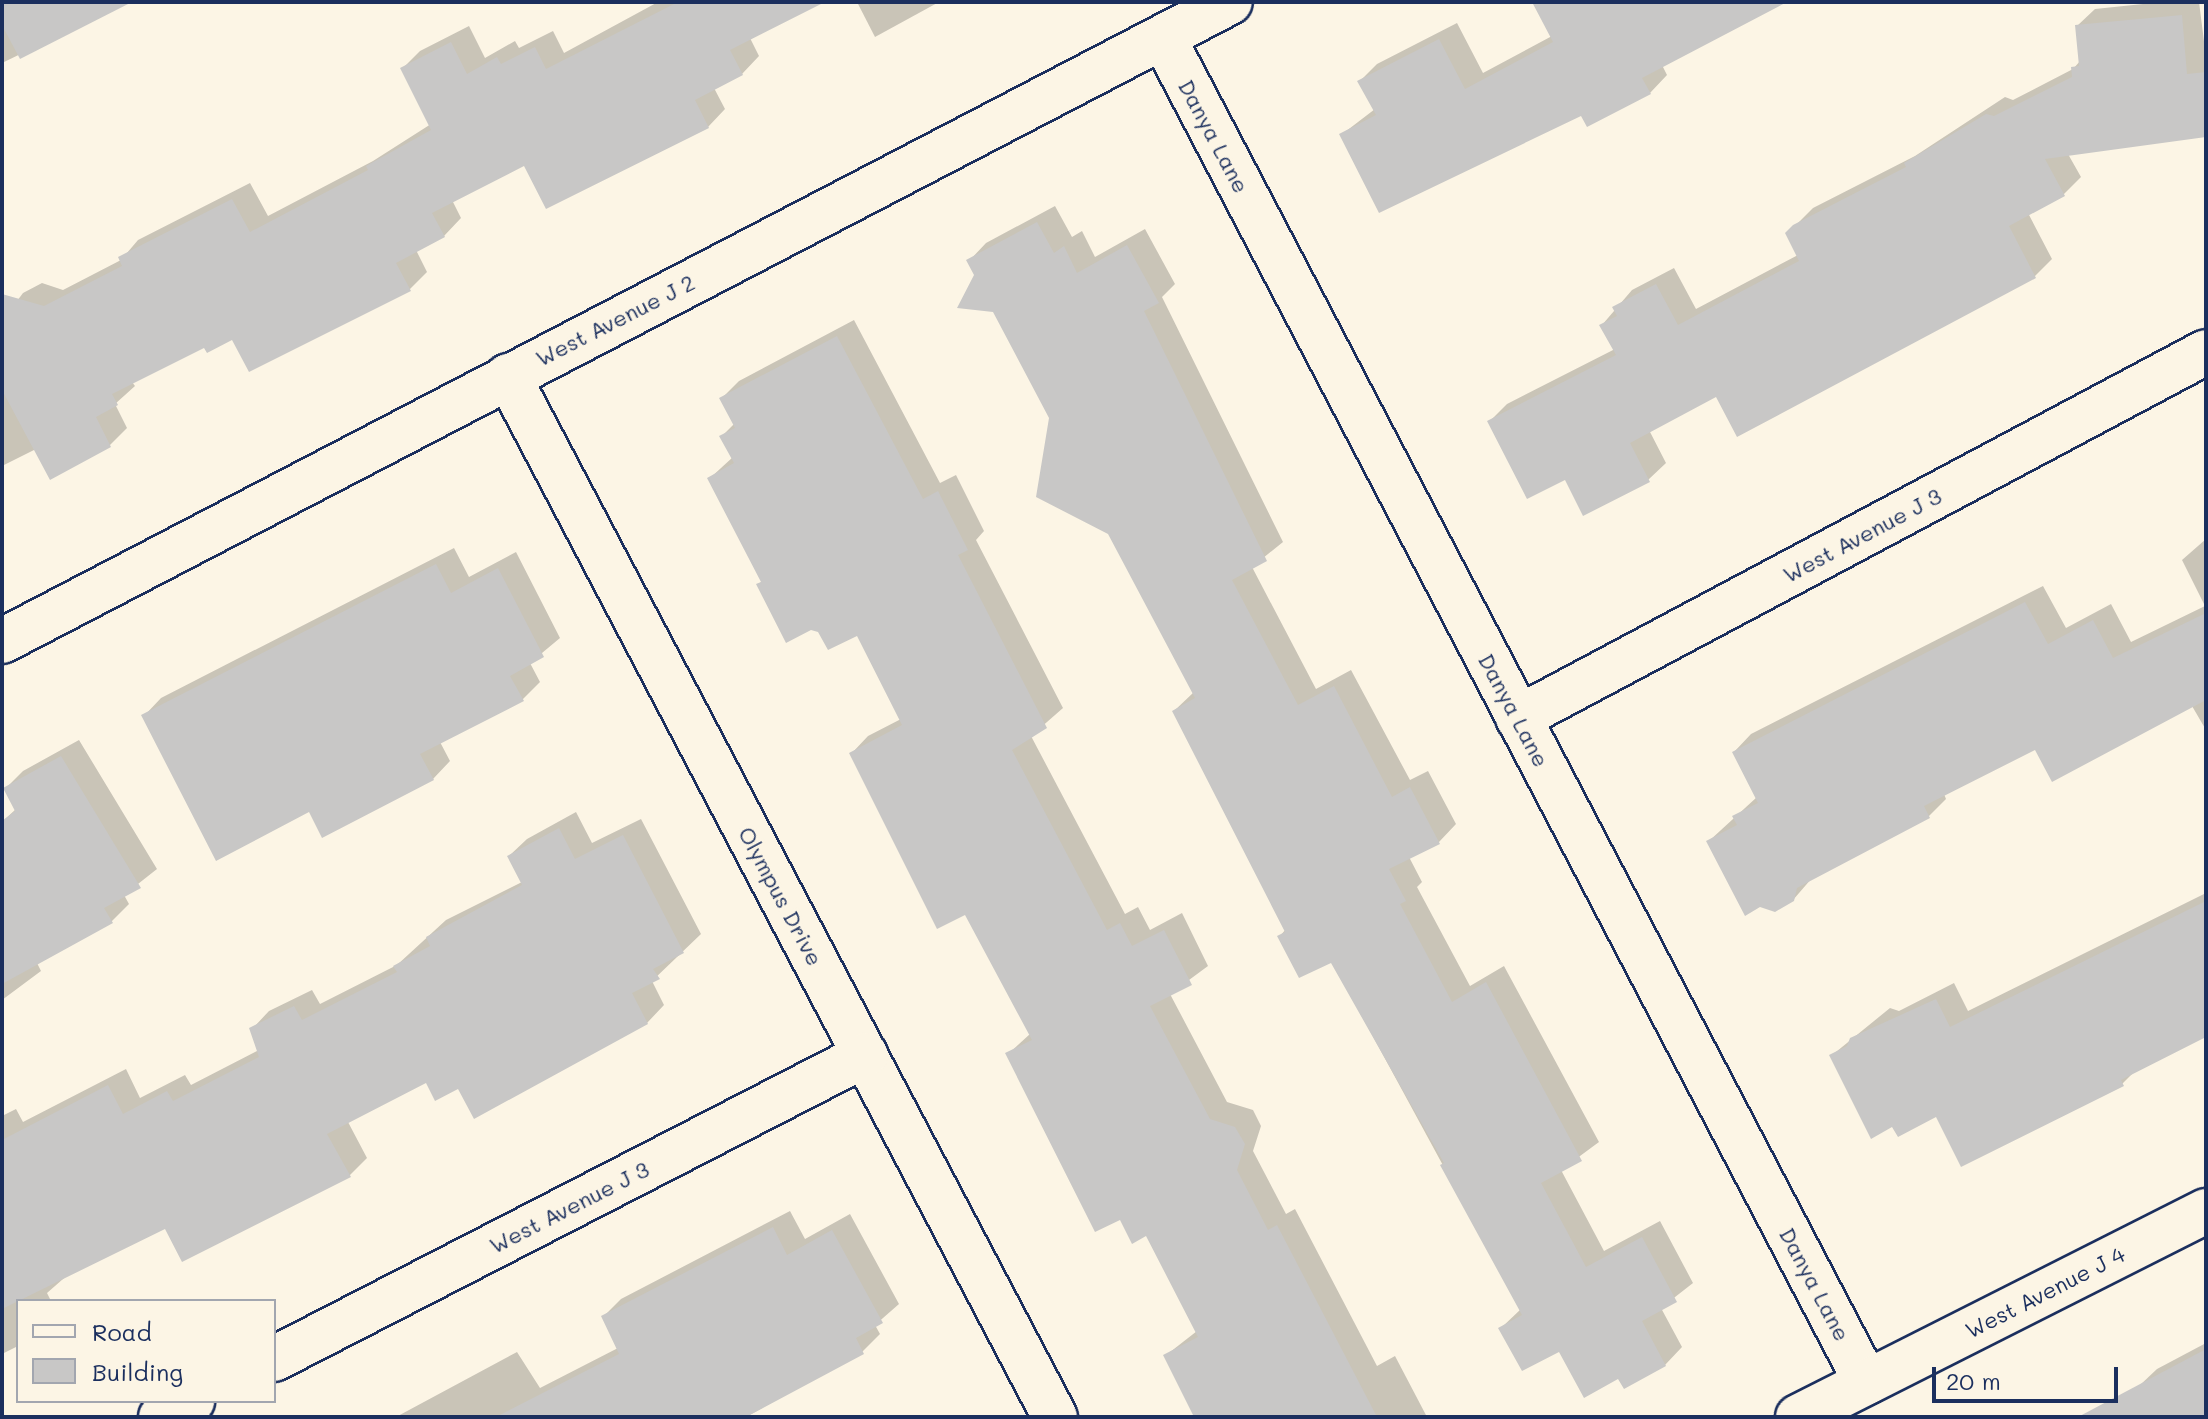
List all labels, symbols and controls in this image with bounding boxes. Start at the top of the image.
street label: Danya Lane [1173,75,1255,197]
street label: West Avenue J 2 [531,269,699,371]
street label: West Avenue J 3 [1778,482,1946,588]
street label: Danya Lane [1473,649,1555,771]
street label: Olympus Drive [733,822,829,970]
street label: West Avenue J 3 [485,1155,653,1259]
street label: Danya Lane [1774,1223,1856,1345]
street label: West Avenue J 4 [1961,1240,2129,1344]
legend [16,1299,276,1403]
text: Road [92,1316,152,1347]
scale bar [1936,1351,2122,1401]
text: Building [92,1356,183,1387]
text: 20 m [1946,1365,2001,1396]

